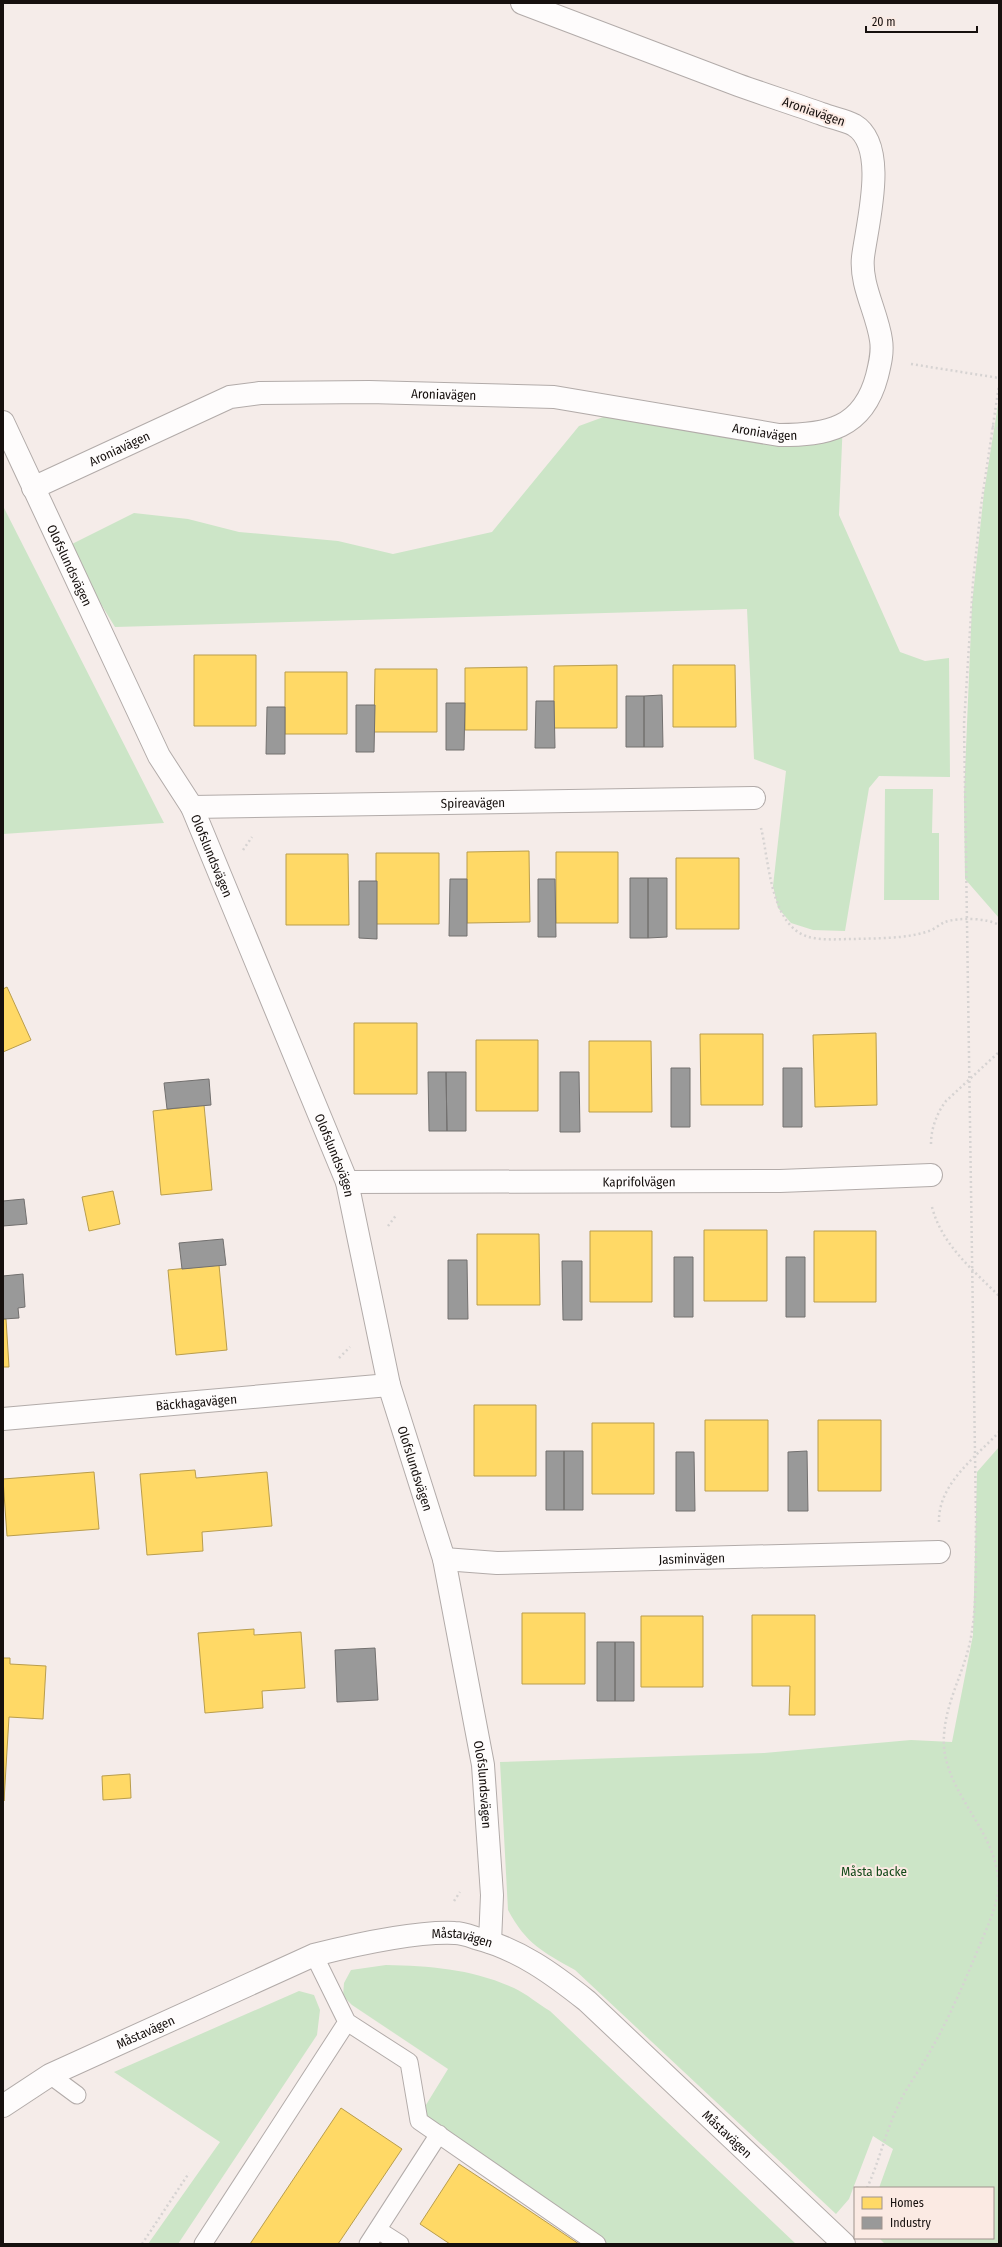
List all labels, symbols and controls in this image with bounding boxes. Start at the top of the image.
scale bar [866,8,977,34]
text: 20 m [872,15,896,29]
street label: Aroniavägen [781,94,847,129]
street label: Aroniavägen [411,386,477,403]
street label: Aroniavägen [731,420,797,443]
street label: Aroniavägen [87,428,152,469]
street label: Olofslundsvägen [44,522,95,609]
street label: Spireavägen [441,795,505,811]
street label: Olofslundsvägen [188,812,235,900]
street label: Olofslundsvägen [312,1112,357,1198]
street label: Kaprifolvägen [602,1174,676,1189]
street label: Bäckhagavägen [155,1391,237,1414]
street label: Olofslundsvägen [394,1424,435,1513]
street label: Jasminvägen [658,1550,725,1567]
street label: Olofslundsvägen [471,1739,494,1829]
park label: Måsta backe [841,1864,907,1879]
street label: Måstavägen [431,1926,495,1951]
street label: Måstavägen [114,2012,177,2052]
street label: Måstavägen [699,2107,755,2161]
legend [854,2187,994,2239]
text: Homes [890,2196,924,2210]
text: Industry [890,2216,931,2230]

